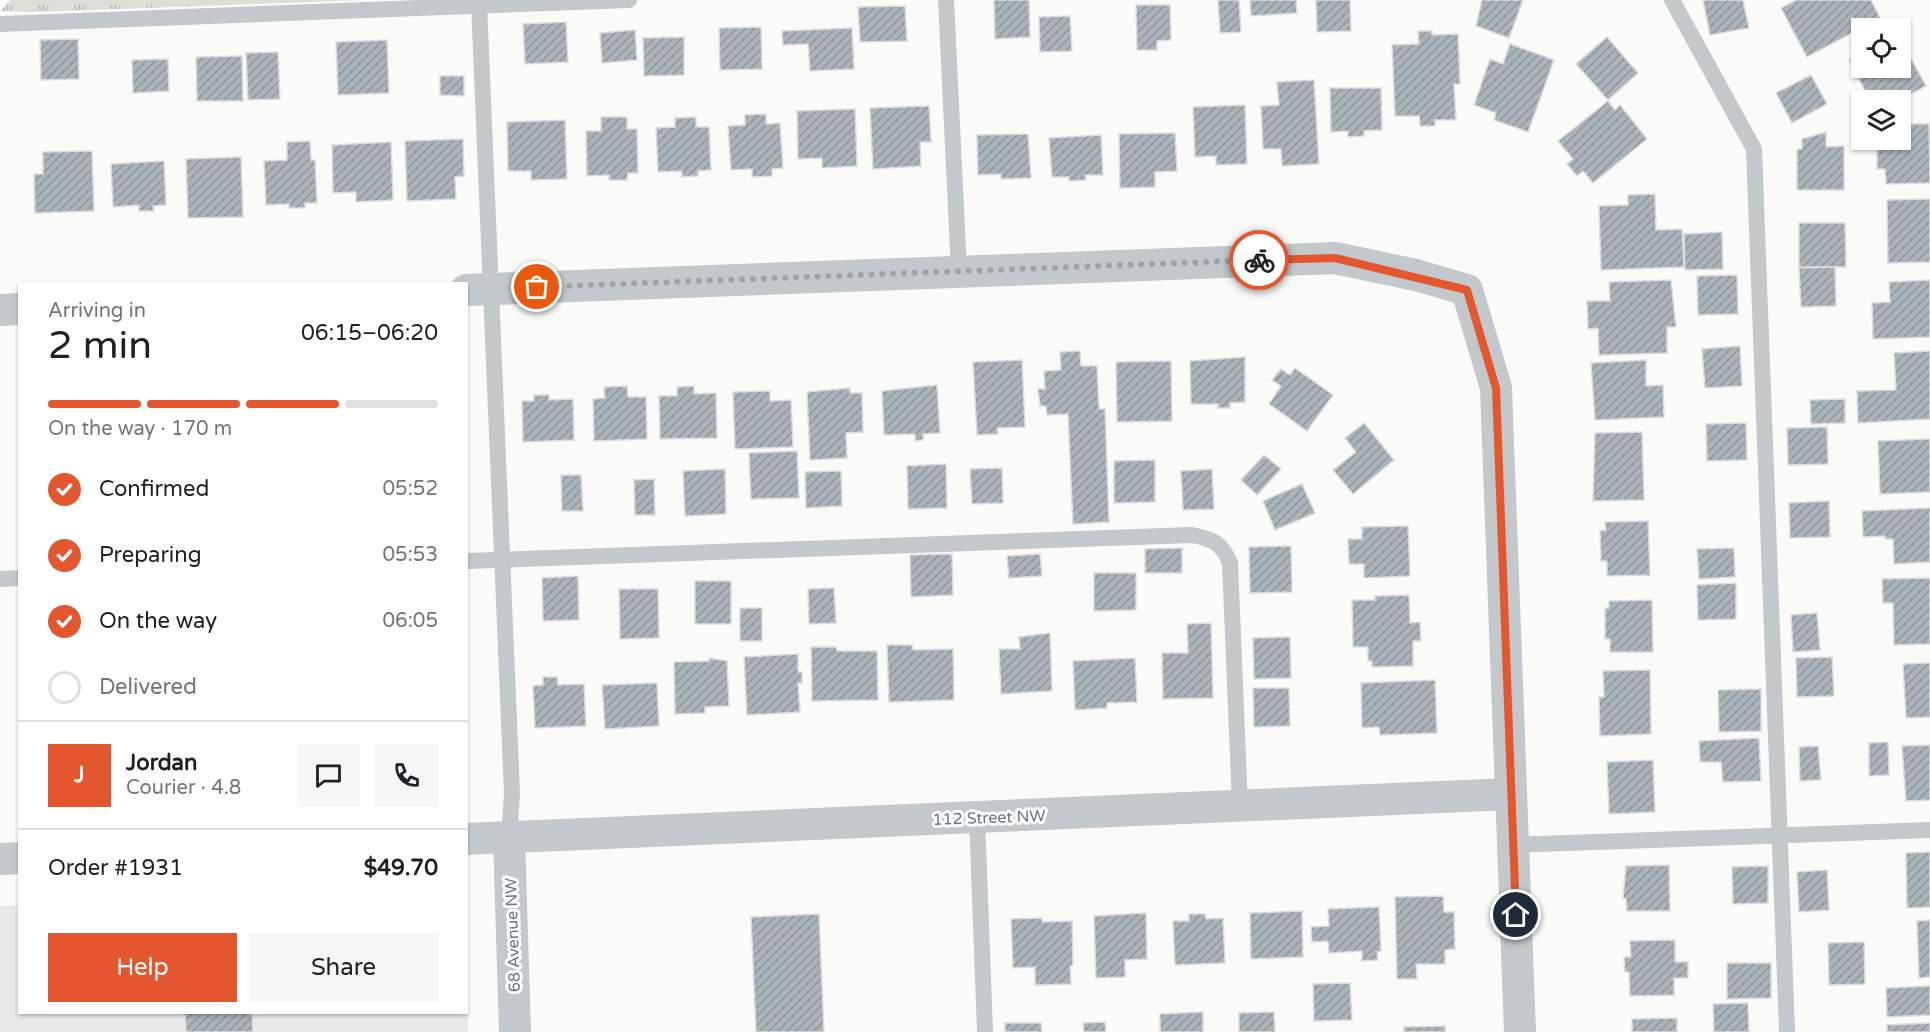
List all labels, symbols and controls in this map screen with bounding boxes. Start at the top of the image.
map controls [1851,18,1911,150]
button: locate [1851,18,1911,78]
button: layers [1851,90,1911,150]
courier [1229,230,1289,290]
icon: bike [1243,244,1276,277]
pin [511,261,562,312]
icon: bag [520,270,553,303]
text: Arriving in [48,299,146,323]
text: 06:15–06:20 [301,320,438,346]
text: 2 min [48,322,152,369]
text: On the way · 170 m [48,417,232,441]
icon: check [48,473,81,506]
text: Confirmed [99,476,209,502]
text: 05:52 [383,477,438,501]
icon: check [48,539,81,572]
text: Preparing [99,542,202,568]
text: 05:53 [383,543,438,567]
icon: check [48,605,81,638]
text: On the way [99,608,217,634]
text: 06:05 [383,609,438,633]
text: Delivered [99,674,197,700]
button: chat [297,744,360,807]
button: phone [375,744,438,807]
text: Jordan [126,750,197,776]
text: J [74,762,85,788]
text: Courier · 4.8 [126,776,241,800]
street label: 112 Street NW [932,806,1046,830]
text: Order #1931 [48,855,183,881]
text: $49.70 [364,855,438,881]
street label: 68 Avenue NW [501,877,525,993]
pin [1490,889,1541,940]
icon: home [1499,898,1532,931]
button: Help [48,933,237,1002]
button: Share [249,933,438,1002]

